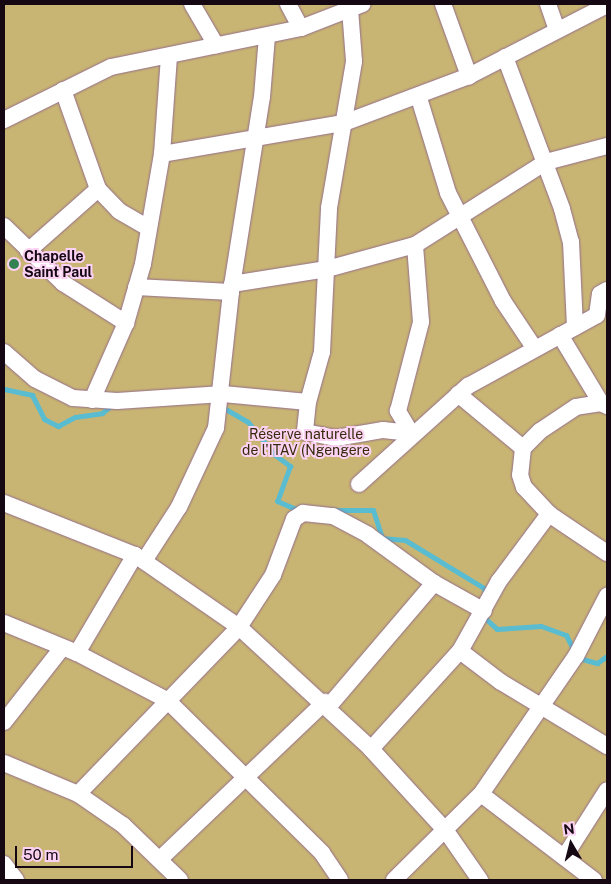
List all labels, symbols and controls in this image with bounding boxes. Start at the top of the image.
place label: Chapelle Saint Paul [24,248,92,280]
marker: Chapelle Saint Paul [8,258,20,270]
park label: Réserve naturelle de l'ITAV (Ngengere [242,426,370,458]
north arrow [546,819,596,869]
text: N [562,820,575,838]
scale bar [18,836,135,868]
text: 50 m [23,846,58,863]

